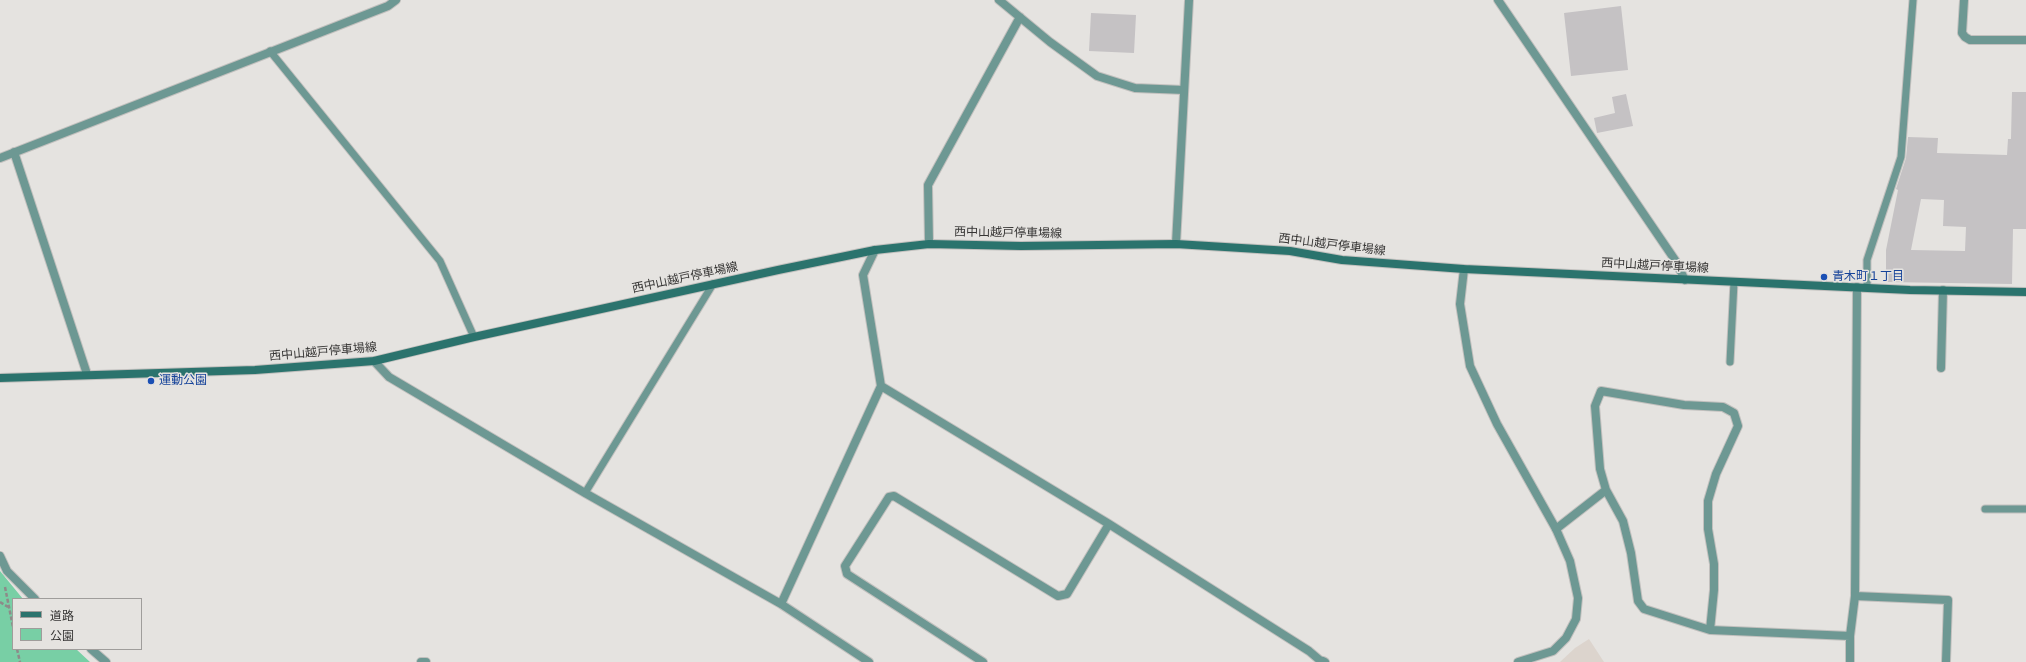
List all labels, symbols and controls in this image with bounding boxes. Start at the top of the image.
street label: 西中山越戸停車場線 [954,225,1062,241]
street label: 西中山越戸停車場線 [1278,231,1386,259]
street label: 西中山越戸停車場線 [1601,256,1709,276]
street label: 西中山越戸停車場線 [631,260,739,296]
place label: 青木町１丁目 [1832,270,1904,284]
marker: 青木町１丁目 [1819,272,1829,282]
street label: 西中山越戸停車場線 [269,340,377,364]
place label: 運動公園 [159,374,207,388]
marker: 運動公園 [146,376,156,386]
legend [12,598,142,650]
text: 道路 [50,609,74,623]
text: 公園 [50,629,74,643]

